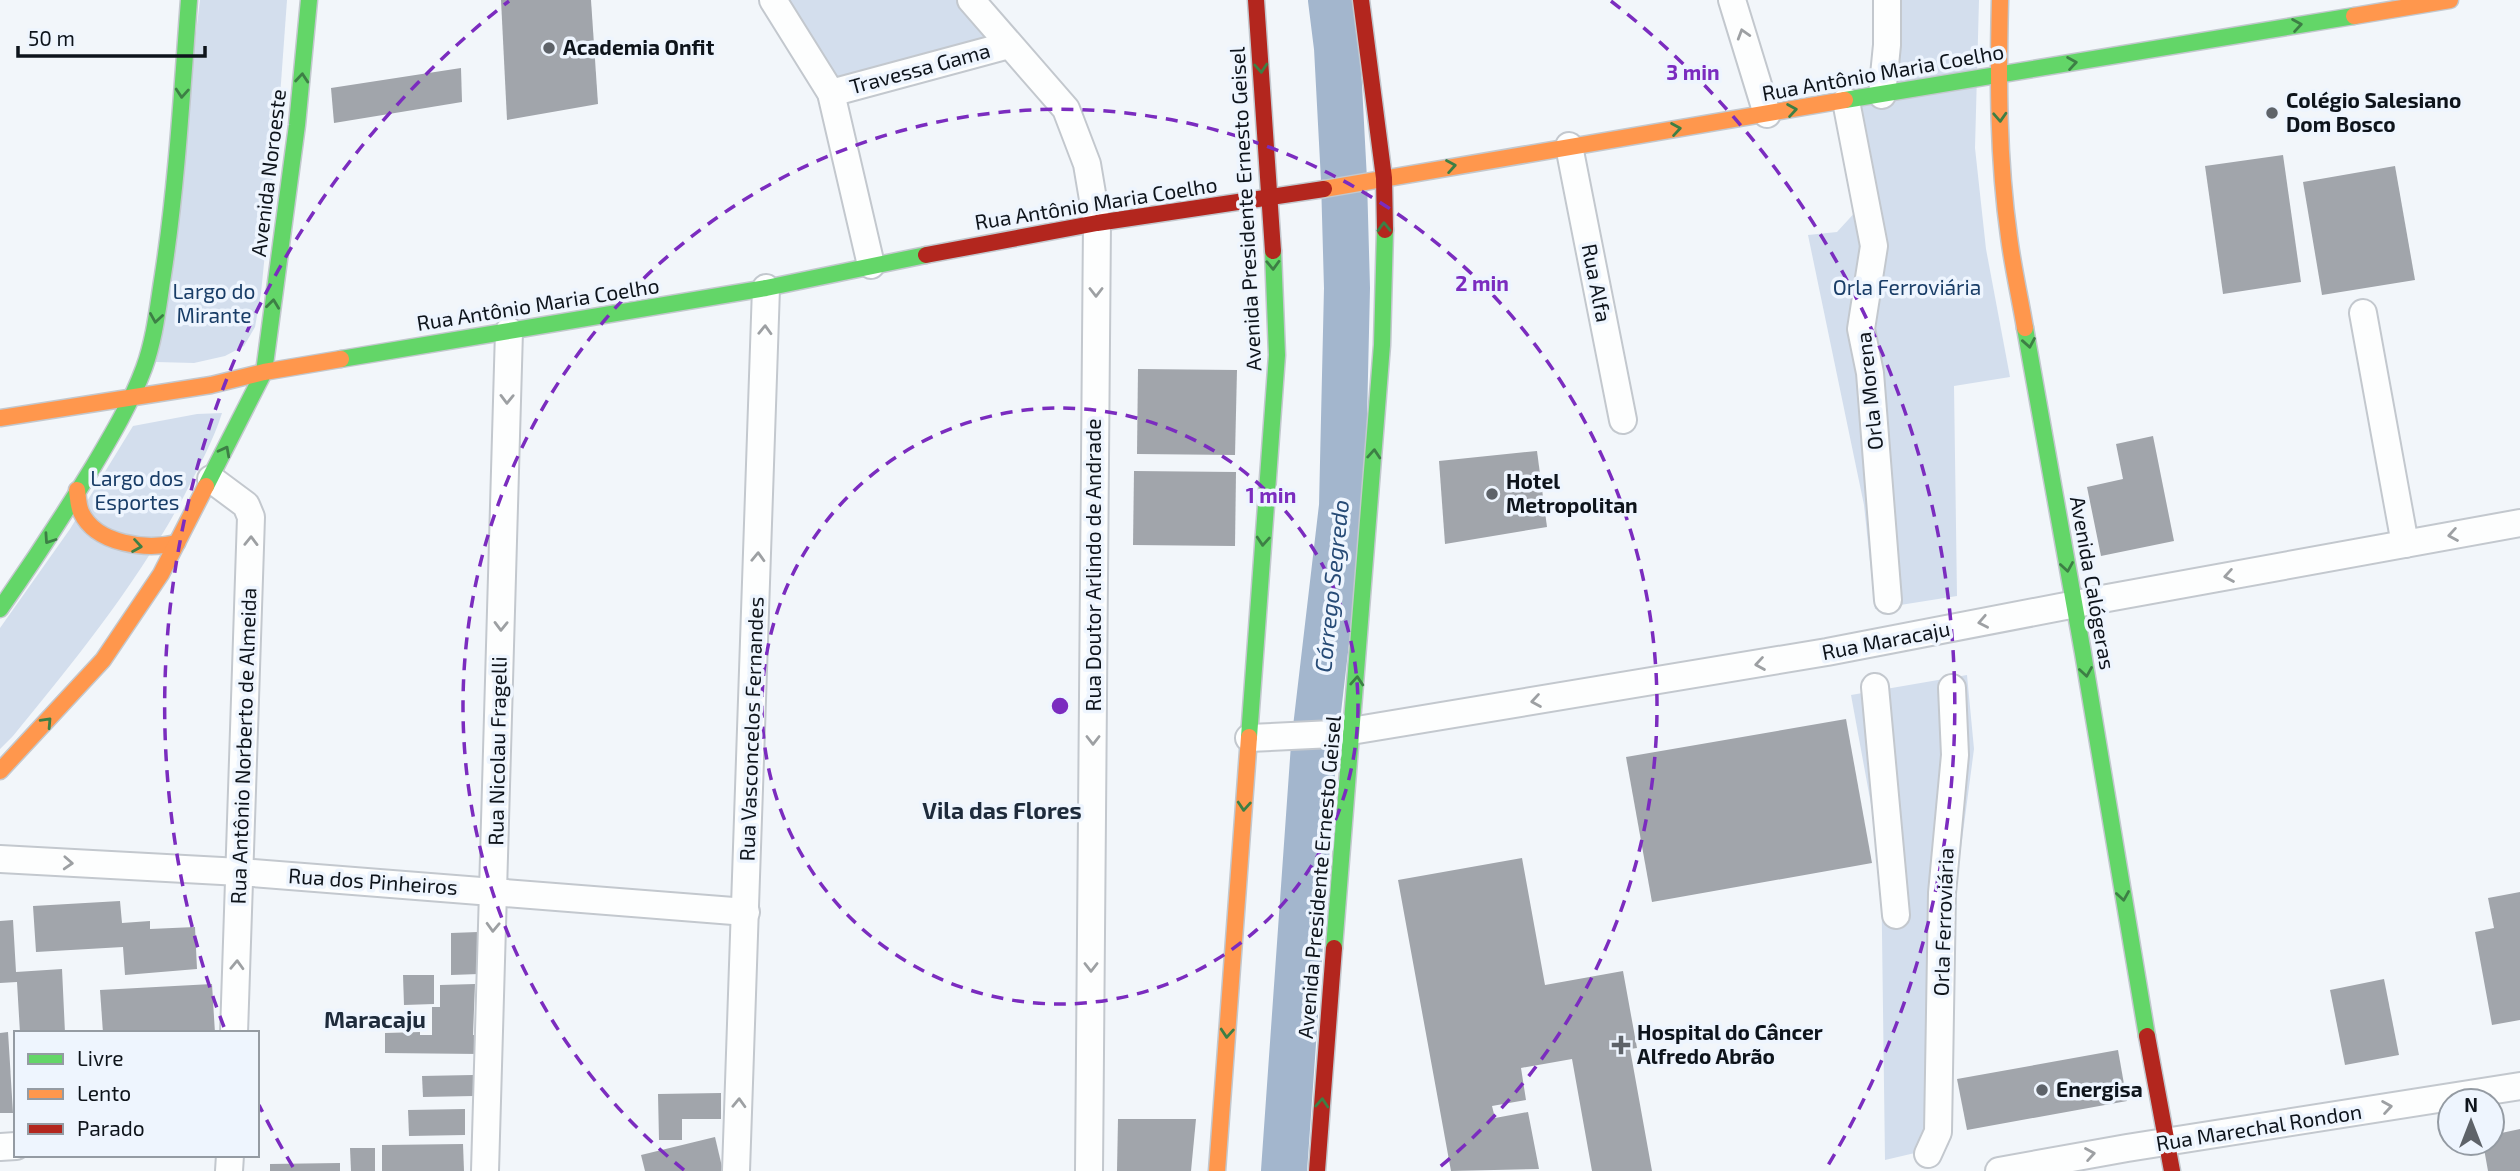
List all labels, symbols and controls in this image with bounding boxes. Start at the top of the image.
scale bar [18,14,205,58]
one-way arrow [2291,18,2302,33]
text: 50 m [28,25,75,50]
one-way arrow [1737,28,1751,40]
place label: Academia Onfit [563,34,715,59]
street label: Travessa Gama [847,37,993,98]
street label: Rua Antônio Maria Coelho [1760,38,2006,105]
marker: Academia Onfit [541,40,557,56]
street label: Avenida Presidente Ernesto Geisel [1223,46,1265,372]
one-way arrow [2066,56,2078,71]
text: 3 min [1666,59,1720,84]
one-way arrow [1254,63,1269,74]
one-way arrow [294,73,309,84]
one-way arrow [175,87,190,98]
place label: Colégio Salesiano Dom Bosco [2286,87,2461,136]
street label: Avenida Noroeste [245,88,290,258]
one-way arrow [1786,103,1798,118]
marker: Colégio Salesiano Dom Bosco [2264,105,2280,121]
one-way arrow [1992,112,2007,123]
one-way arrow [1670,122,1682,137]
one-way arrow [1445,159,1457,174]
street label: Rua Antônio Maria Coelho [973,171,1219,234]
one-way arrow [1377,221,1392,232]
street label: Rua Alfa [1578,241,1617,324]
one-way arrow [1266,260,1281,271]
text: 2 min [1455,270,1509,295]
street label: Rua Antônio Maria Coelho [415,272,661,335]
park label: Orla Ferroviária [1833,274,1981,299]
park label: Largo do Mirante [173,278,255,327]
one-way arrow [1088,287,1104,297]
one-way arrow [266,298,281,310]
one-way arrow [149,313,164,324]
one-way arrow [757,324,773,335]
street label: Orla Morena [1850,331,1887,451]
one-way arrow [2021,337,2036,348]
one-way arrow [499,394,515,405]
street label: Rua Doutor Arlindo de Andrade [1080,419,1105,711]
one-way arrow [217,446,230,458]
one-way arrow [1366,448,1381,459]
park label: Largo dos Esportes [90,465,184,514]
place label: Hotel Metropolitan [1506,468,1638,517]
text: 1 min [1246,482,1296,507]
marker: Hotel Metropolitan [1484,486,1500,502]
street label: Avenida Calógeras [2066,494,2121,671]
water label: Córrego Segredo [1308,498,1354,674]
one-way arrow [2447,527,2459,542]
one-way arrow [44,531,57,544]
one-way arrow [243,536,259,546]
one-way arrow [1256,536,1271,547]
one-way arrow [131,538,143,553]
one-way arrow [750,551,765,562]
one-way arrow [2059,561,2074,573]
one-way arrow [2223,568,2235,583]
street label: Rua Antônio Norberto de Almeida [224,587,261,905]
street label: Rua Vasconcelos Fernandes [733,596,768,862]
one-way arrow [1977,613,1989,628]
street label: Rua Maracaju [1819,615,1952,665]
one-way arrow [494,621,509,632]
street label: Rua Nicolau Fragelli [482,656,511,846]
one-way arrow [1754,656,1766,671]
one-way arrow [2078,666,2093,678]
one-way arrow [1349,675,1364,686]
one-way arrow [1530,693,1541,708]
centre of rings [1048,694,1072,718]
street label: Avenida Presidente Ernesto Geisel [1292,713,1345,1040]
one-way arrow [39,717,51,730]
one-way arrow [1085,734,1100,745]
district label: Vila das Flores [922,796,1082,824]
one-way arrow [1237,801,1252,812]
street label: Orla Ferroviária [1927,847,1958,997]
one-way arrow [63,855,74,870]
street label: Rua dos Pinheiros [288,862,459,899]
one-way arrow [2115,890,2130,902]
one-way arrow [486,922,501,933]
one-way arrow [229,959,244,970]
one-way arrow [1083,962,1099,973]
district label: Maracaju [324,1005,426,1033]
place label: Hospital do Câncer Alfredo Abrão [1637,1019,1823,1068]
one-way arrow [1220,1028,1235,1039]
legend [14,1031,259,1157]
marker: Hospital do Câncer Alfredo Abrão [1611,1035,1631,1055]
text: Livre [77,1045,124,1070]
place label: Energisa [2056,1076,2143,1101]
text: Lento [77,1080,131,1105]
marker: Energisa [2034,1082,2050,1098]
north arrow [2436,1087,2506,1157]
text: N [2464,1093,2478,1116]
one-way arrow [731,1097,746,1108]
one-way arrow [1315,1097,1330,1108]
street label: Rua Marechal Rondon [2154,1098,2363,1155]
one-way arrow [2381,1100,2393,1115]
text: Parado [77,1115,145,1140]
one-way arrow [2084,1148,2096,1163]

